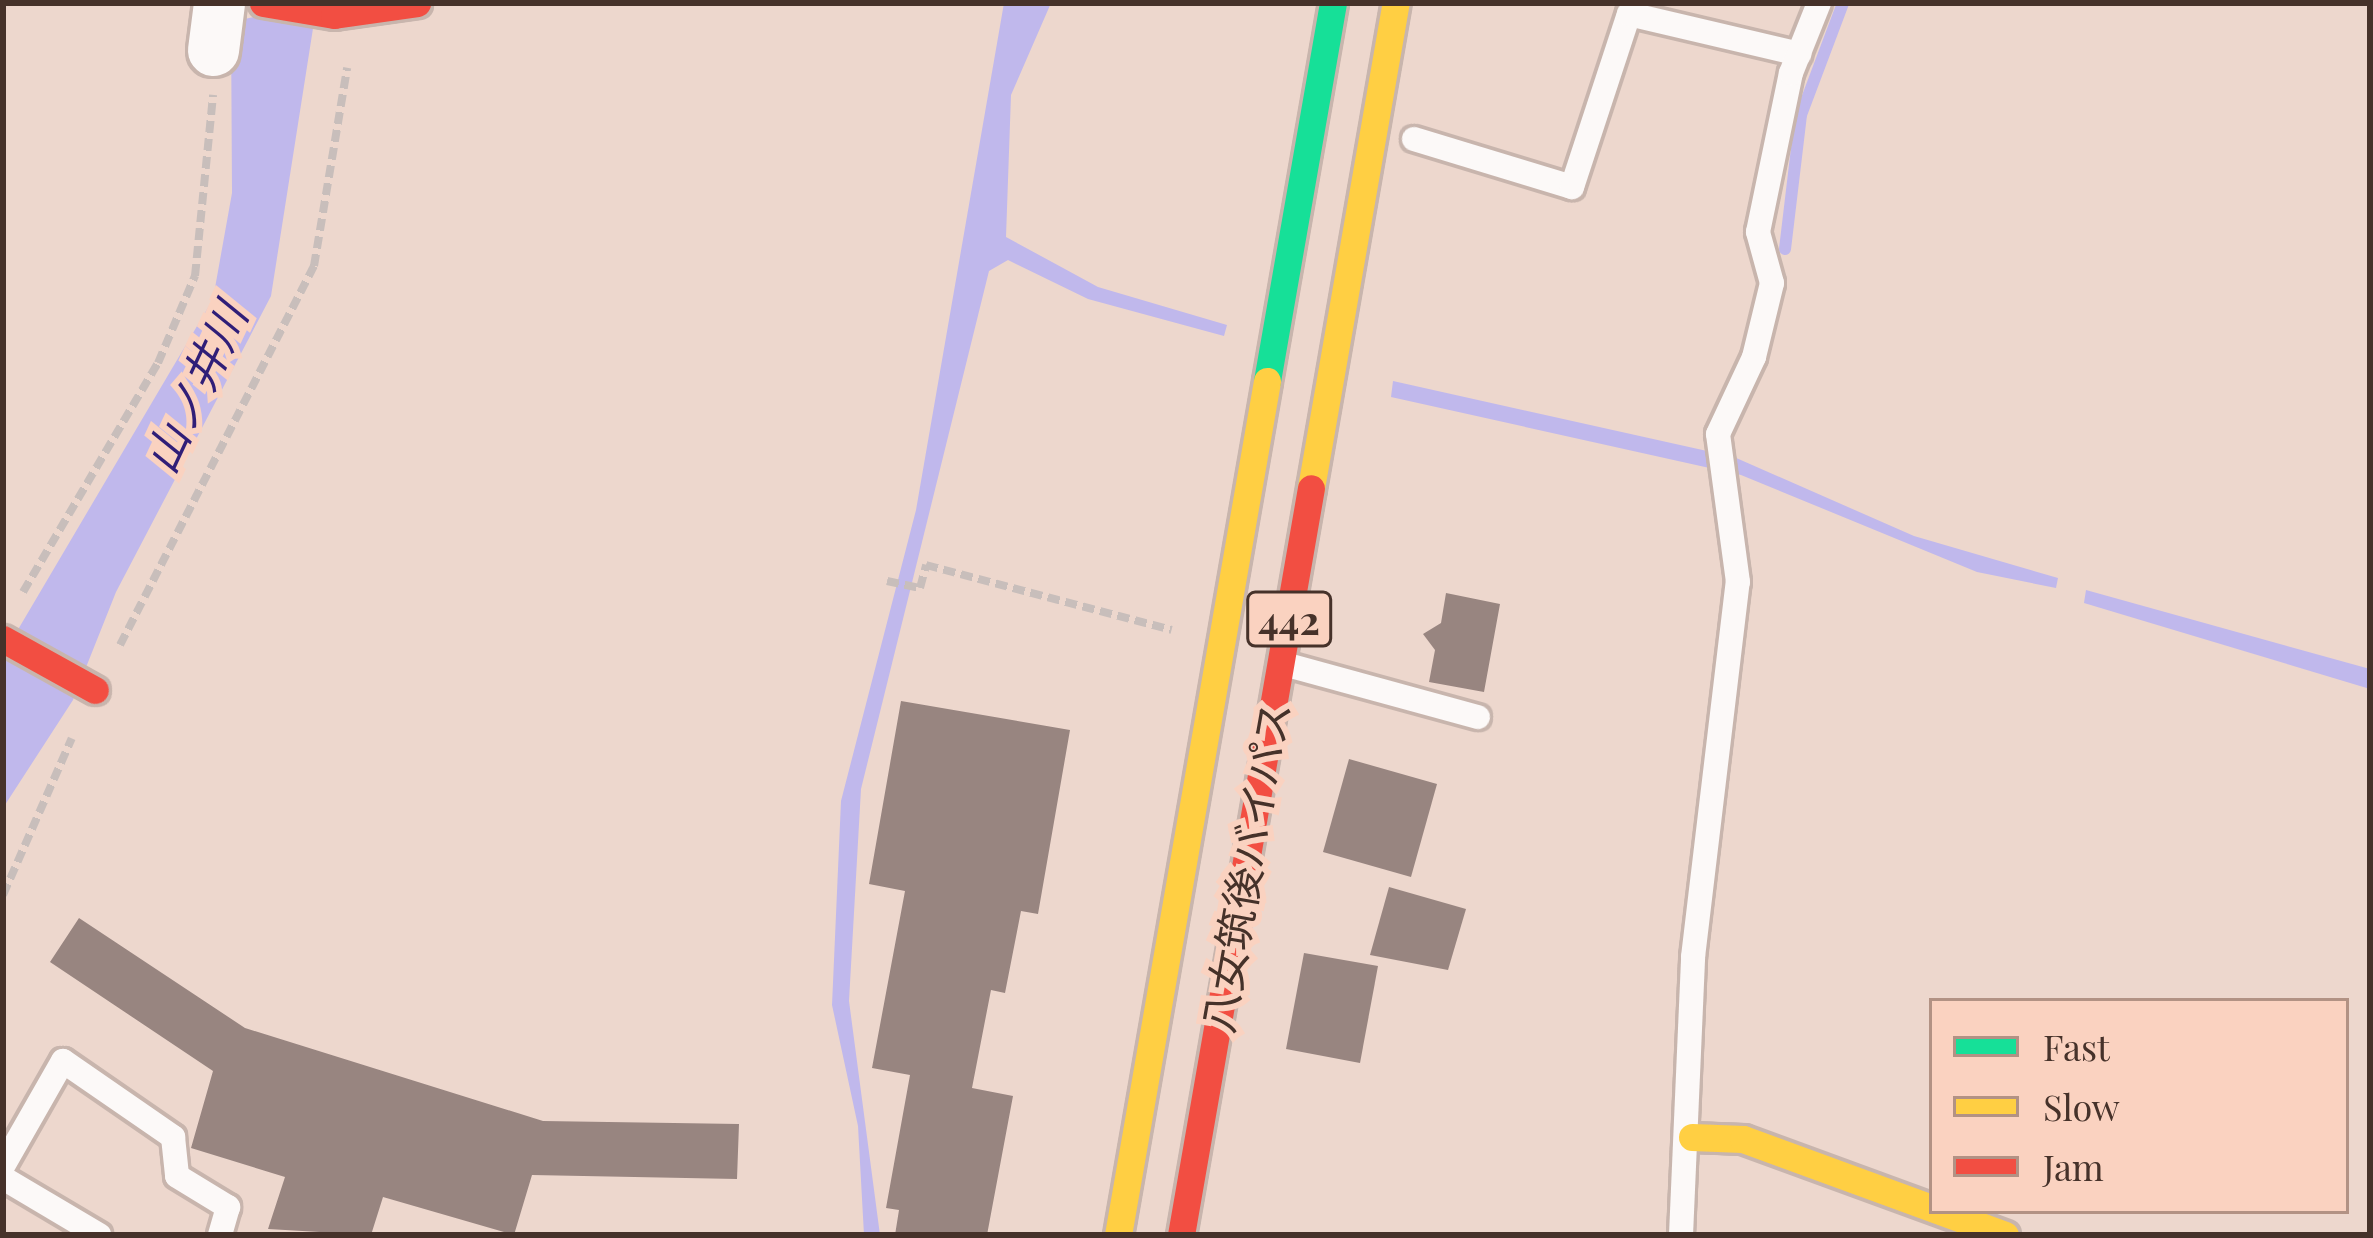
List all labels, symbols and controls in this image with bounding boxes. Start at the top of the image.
water label: 山ノ井川 [131,294,257,480]
road number: 442 [1244,586,1334,652]
street label: 八女筑後バイパス [1191,697,1299,1037]
legend [1929,998,2349,1214]
text: Fast [2043,1022,2110,1070]
text: Slow [2043,1082,2120,1130]
text: Jam [2043,1142,2104,1190]

